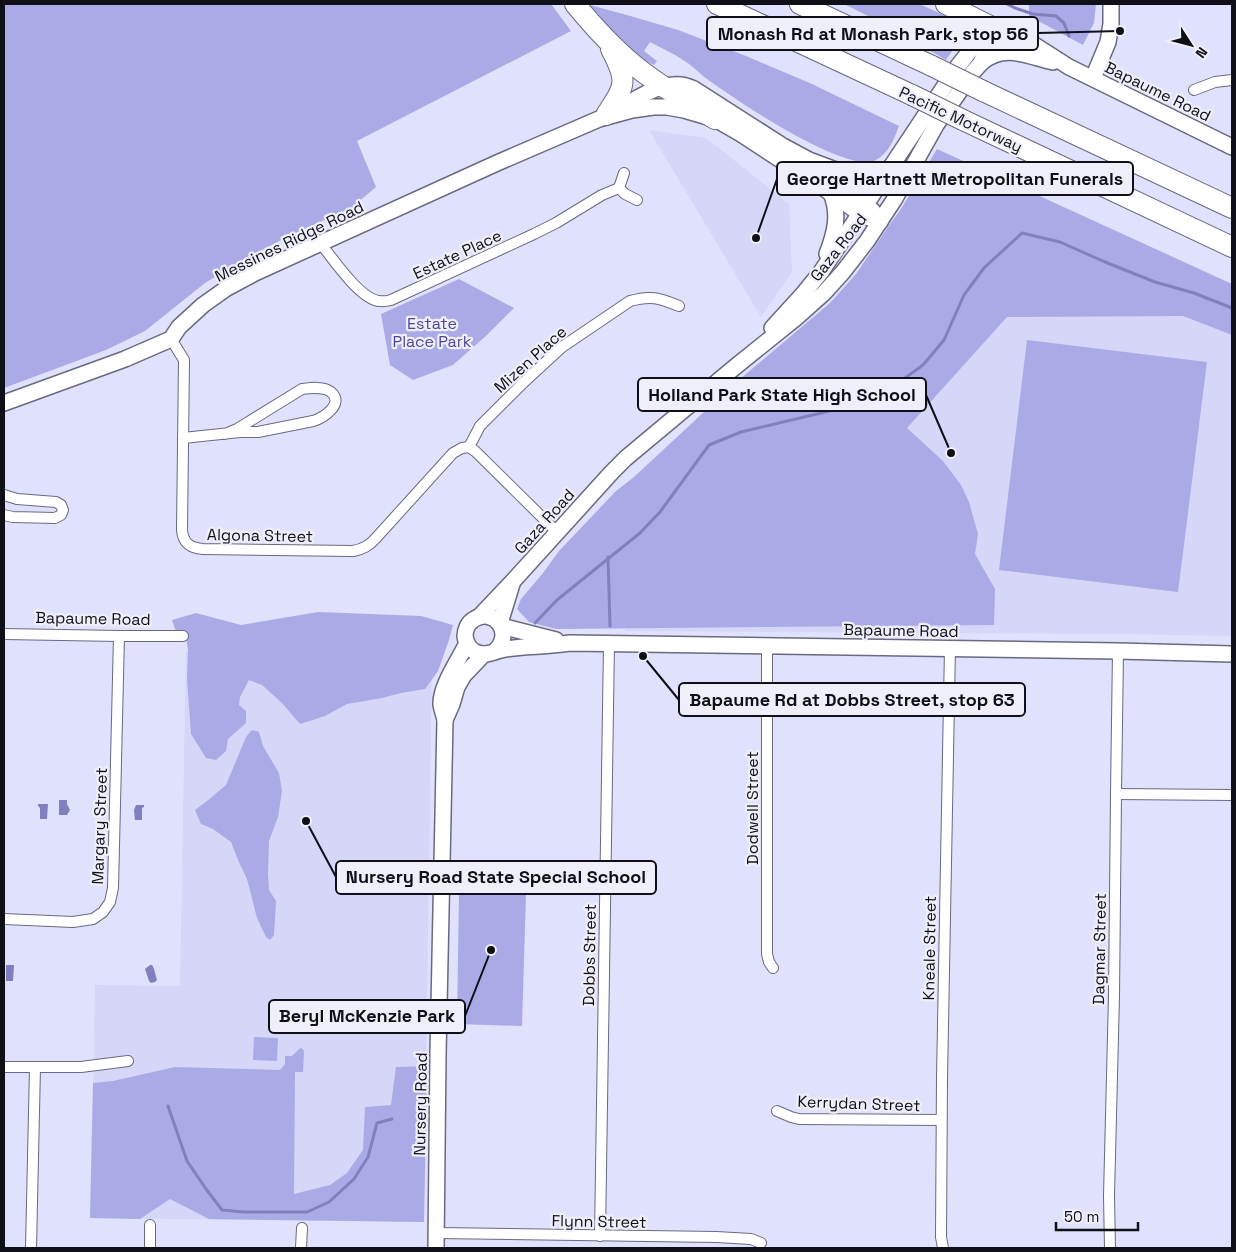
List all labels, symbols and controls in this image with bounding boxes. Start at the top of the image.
callout: Monash Rd at Monash Park, stop 56 [707,17,1038,50]
north arrow [1166,20,1216,70]
text: Monash Rd at Monash Park, stop 56 [718,22,1028,45]
text: N [1191,44,1212,62]
street label: Bapaume Road [1101,57,1214,126]
street label: Pacific Motorway [896,82,1026,157]
callout: George Hartnett Metropolitan Funerals [777,162,1133,195]
text: George Hartnett Metropolitan Funerals [787,167,1123,190]
street label: Messines Ridge Road [211,196,367,287]
street label: Gaza Road [805,209,871,286]
street label: Estate Place [410,225,505,284]
park label: Estate Place Park [393,313,472,352]
street label: Mizen Place [490,321,571,398]
callout: Holland Park State High School [638,378,926,411]
text: Holland Park State High School [648,383,916,406]
street label: Gaza Road [510,484,579,558]
street label: Algona Street [207,524,313,547]
street label: Bapaume Road [35,607,151,630]
street label: Bapaume Road [843,619,959,642]
callout: Bapaume Rd at Dobbs Street, stop 63 [679,683,1025,716]
text: Bapaume Rd at Dobbs Street, stop 63 [689,688,1015,711]
street label: Dodwell Street [742,751,763,865]
street label: Margary Street [87,767,112,885]
callout: Nursery Road State Special School [336,861,656,894]
text: Nursery Road State Special School [346,865,646,888]
street label: Dagmar Street [1088,893,1111,1005]
street label: Kneale Street [918,896,941,1001]
street label: Dobbs Street [578,904,601,1006]
callout: Beryl McKenzie Park [269,1000,465,1033]
text: Beryl McKenzie Park [279,1004,455,1027]
street label: Nursery Road [409,1052,432,1156]
street label: Kerrydan Street [797,1091,921,1116]
scale bar [1056,1200,1138,1232]
text: 50 m [1064,1207,1099,1226]
street label: Flynn Street [551,1210,647,1233]

